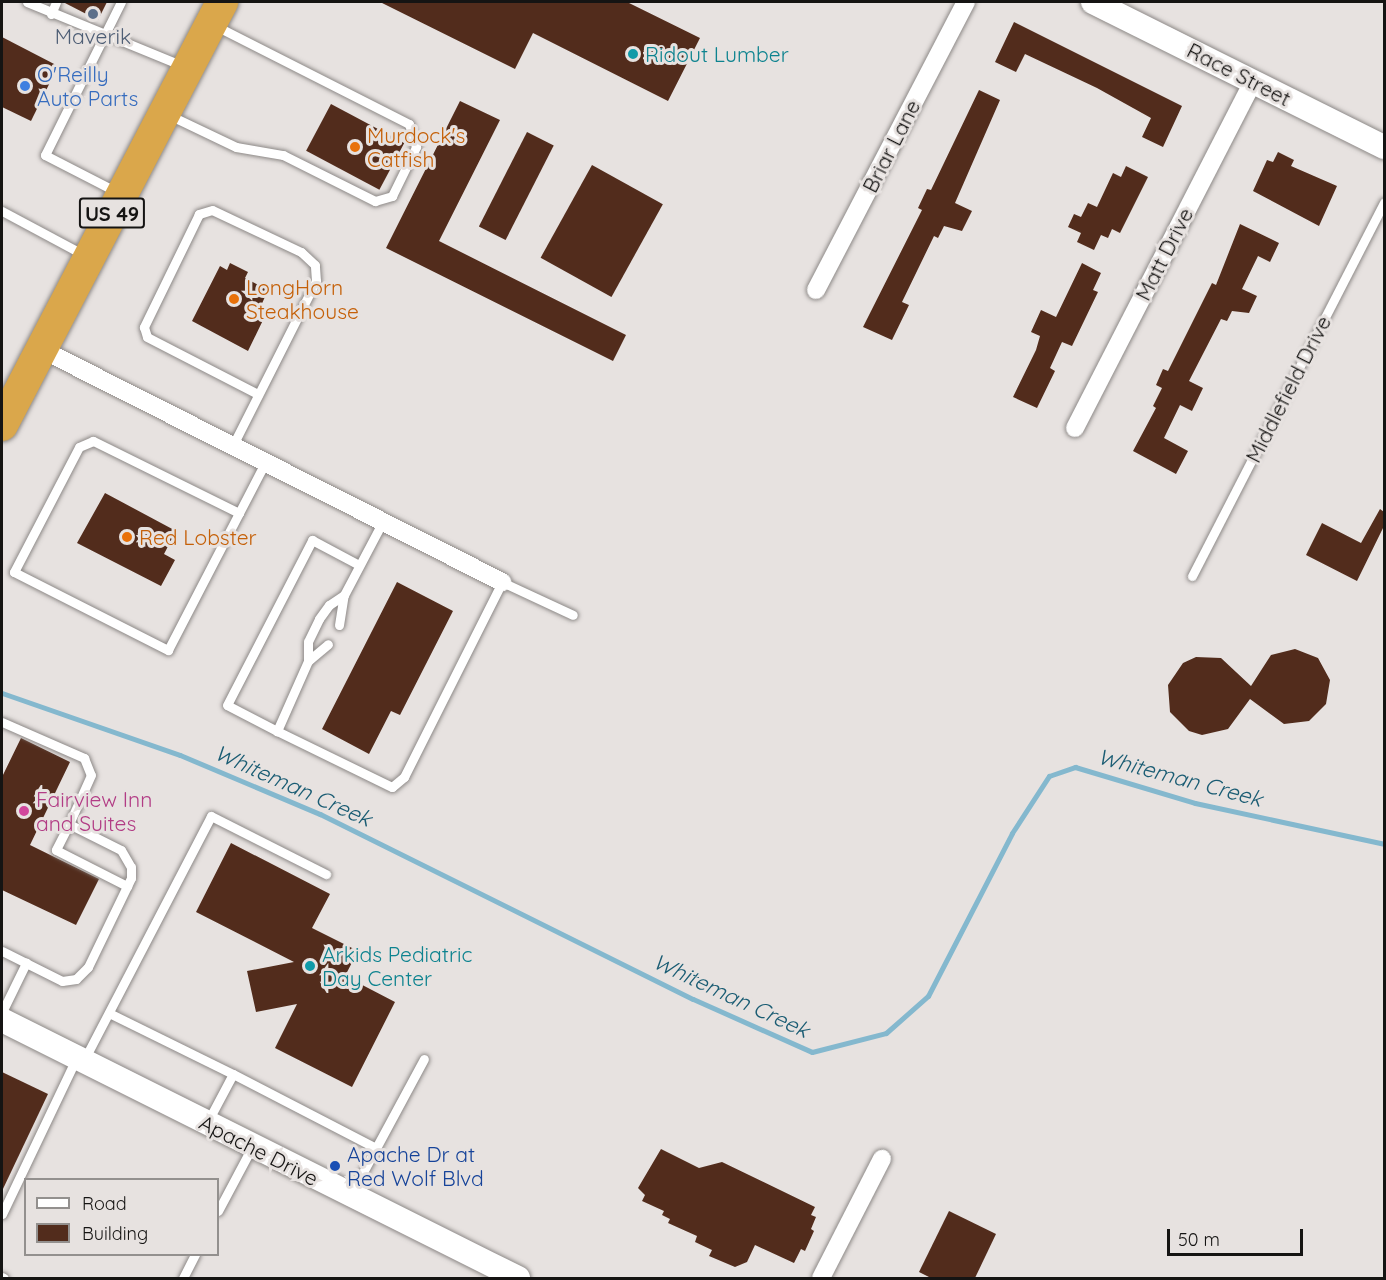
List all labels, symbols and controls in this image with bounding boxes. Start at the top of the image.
marker: Maverik [86,7,100,21]
place label: Maverik [55,23,131,49]
street label: Race Street [1183,37,1295,111]
place label: Ridout Lumber [645,41,789,67]
marker: Ridout Lumber [626,47,640,61]
place label: O'Reilly Auto Parts [37,61,138,111]
marker: O'Reilly Auto Parts [18,79,32,93]
street label: Briar Lane [857,95,925,197]
place label: Murdock's Catfish [367,122,465,172]
marker: Murdock's Catfish [348,140,362,154]
road number: US 49 [78,196,146,230]
street label: Matt Drive [1130,203,1198,305]
place label: LongHorn Steakhouse [246,274,359,324]
marker: LongHorn Steakhouse [227,292,241,306]
street label: Middlefield Drive [1240,311,1336,467]
place label: Red Lobster [139,524,257,550]
marker: Red Lobster [120,530,134,544]
water label: Whiteman Creek [210,740,376,832]
water label: Whiteman Creek [1095,743,1265,813]
place label: Fairview Inn and Suites [36,786,152,836]
marker: Fairview Inn and Suites [17,804,31,818]
place label: Arkids Pediatric Day Center [322,941,472,991]
water label: Whiteman Creek [649,948,813,1044]
marker: Arkids Pediatric Day Center [303,959,317,973]
street label: Apache Drive [195,1109,323,1191]
place label: Apache Dr at Red Wolf Blvd [347,1141,484,1191]
marker: Apache Dr at Red Wolf Blvd [328,1159,342,1173]
legend [24,1178,219,1256]
text: Road [82,1192,127,1215]
scale bar [1170,1217,1306,1255]
text: Building [82,1222,148,1245]
text: 50 m [1178,1228,1220,1251]

